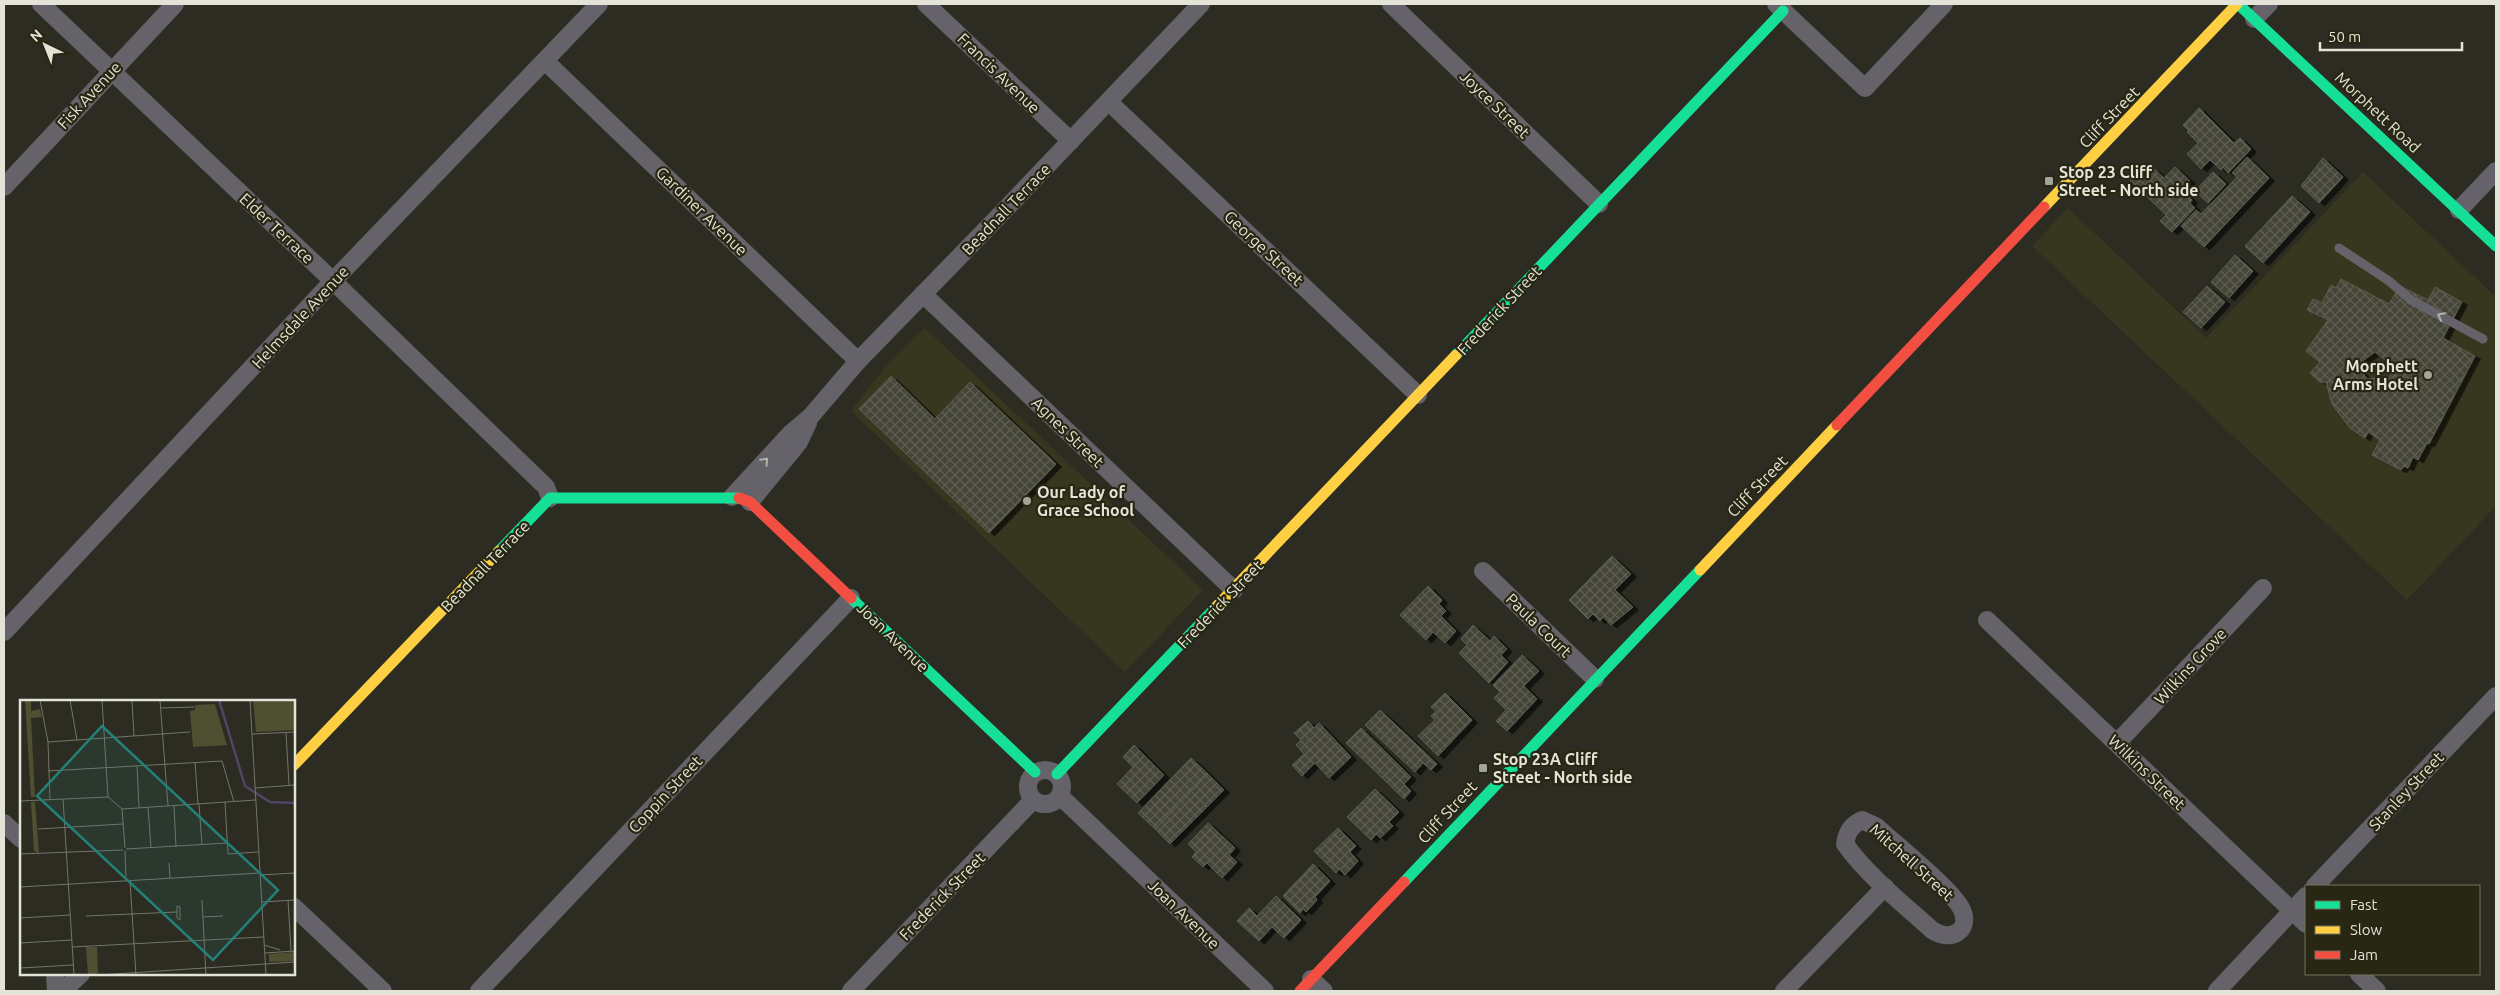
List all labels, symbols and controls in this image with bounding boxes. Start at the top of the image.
north arrow [20,20,70,70]
scale bar [2320,20,2462,52]
text: N [27,26,45,45]
text: 50 m [2328,28,2361,45]
street label: Francis Avenue [954,29,1044,117]
street label: Fisk Avenue [53,58,125,132]
street label: Joyce Street [1457,66,1534,142]
street label: Morphett Road [2332,68,2424,156]
street label: Cliff Street [2075,82,2143,151]
street label: Beadnall Terrace [958,160,1054,258]
street label: Gardiner Avenue [653,163,751,259]
place label: Stop 23 Cliff Street - North side [2059,163,2199,199]
marker: Stop 23 Cliff Street - North side [2043,175,2055,187]
street label: Elder Terrace [236,189,318,267]
street label: George Street [1221,207,1308,290]
street label: Frederick Street [1453,261,1545,358]
street label: Helmsdale Avenue [248,262,352,372]
one-way arrow [2437,312,2446,322]
place label: Morphett Arms Hotel [2333,357,2418,393]
marker: Morphett Arms Hotel [2422,369,2434,381]
street label: Agnes Street [1028,393,1108,471]
street label: Cliff Street [1723,451,1791,520]
one-way arrow [759,458,768,467]
place label: Our Lady of Grace School [1037,483,1134,519]
marker: Our Lady of Grace School [1021,495,1033,507]
street label: Beadnall Terrace [437,517,533,615]
street label: Frederick Street [1174,556,1267,652]
street label: Paula Court [1503,590,1576,661]
street label: Joan Avenue [854,599,932,675]
street label: Wilkins Grove [2150,624,2230,708]
inset map [20,700,295,975]
street label: Wilkins Street [2105,731,2190,814]
street label: Stanley Street [2365,747,2448,834]
place label: Stop 23A Cliff Street - North side [1493,750,1633,786]
street label: Coppin Street [625,751,706,836]
marker: Stop 23A Cliff Street - North side [1477,762,1489,774]
street label: Cliff Street [1414,777,1481,847]
street label: Mitchell Street [1867,820,1958,905]
street label: Frederick Street [896,848,989,944]
street label: Joan Avenue [1145,876,1223,952]
legend [2305,885,2480,975]
text: Fast [2350,896,2378,913]
text: Slow [2350,921,2383,938]
text: Jam [2350,946,2378,963]

